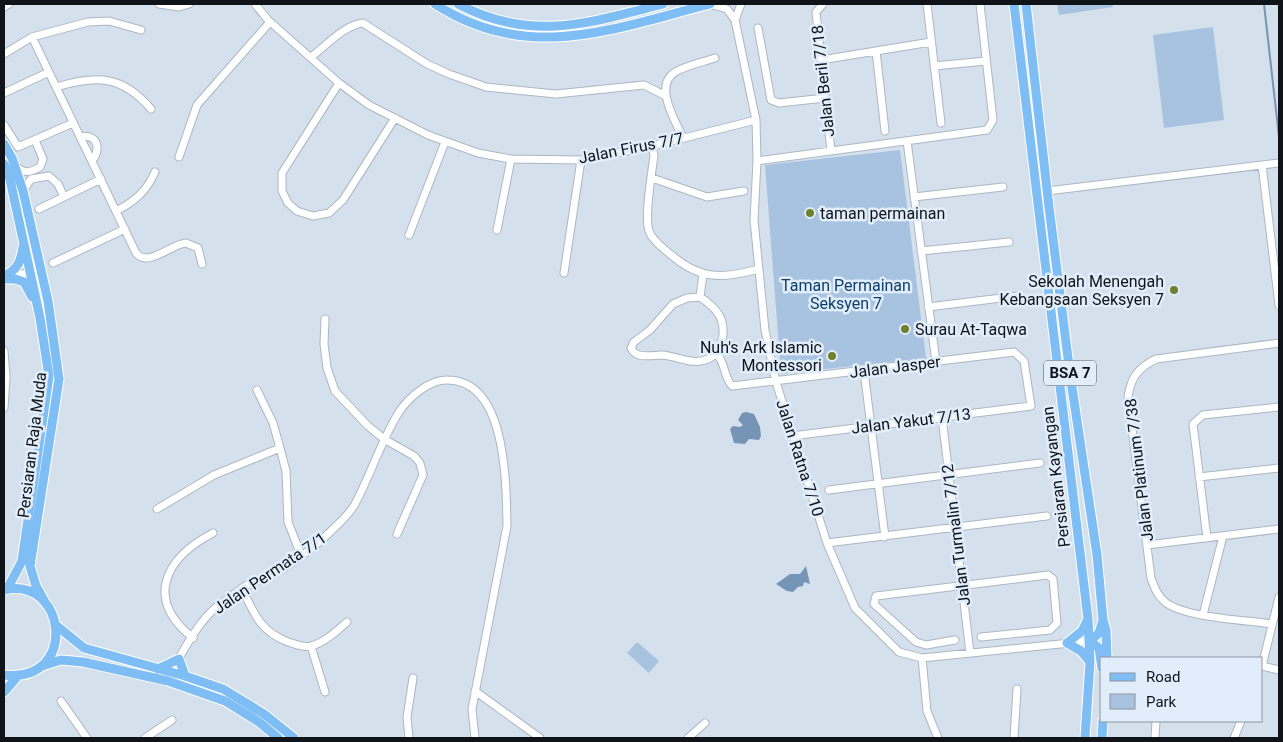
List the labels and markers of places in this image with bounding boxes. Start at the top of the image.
place label: taman permainan [820,204,945,223]
marker: taman permainan [804,207,816,219]
place label: Sekolah Menengah Kebangsaan Seksyen 7 [1000,272,1164,309]
marker: Sekolah Menengah Kebangsaan Seksyen 7 [1168,284,1180,296]
place label: Surau At-Taqwa [915,320,1027,339]
marker: Surau At-Taqwa [899,323,911,335]
place label: Nuh's Ark Islamic Montessori [700,338,822,375]
marker: Nuh's Ark Islamic Montessori [826,350,838,362]

